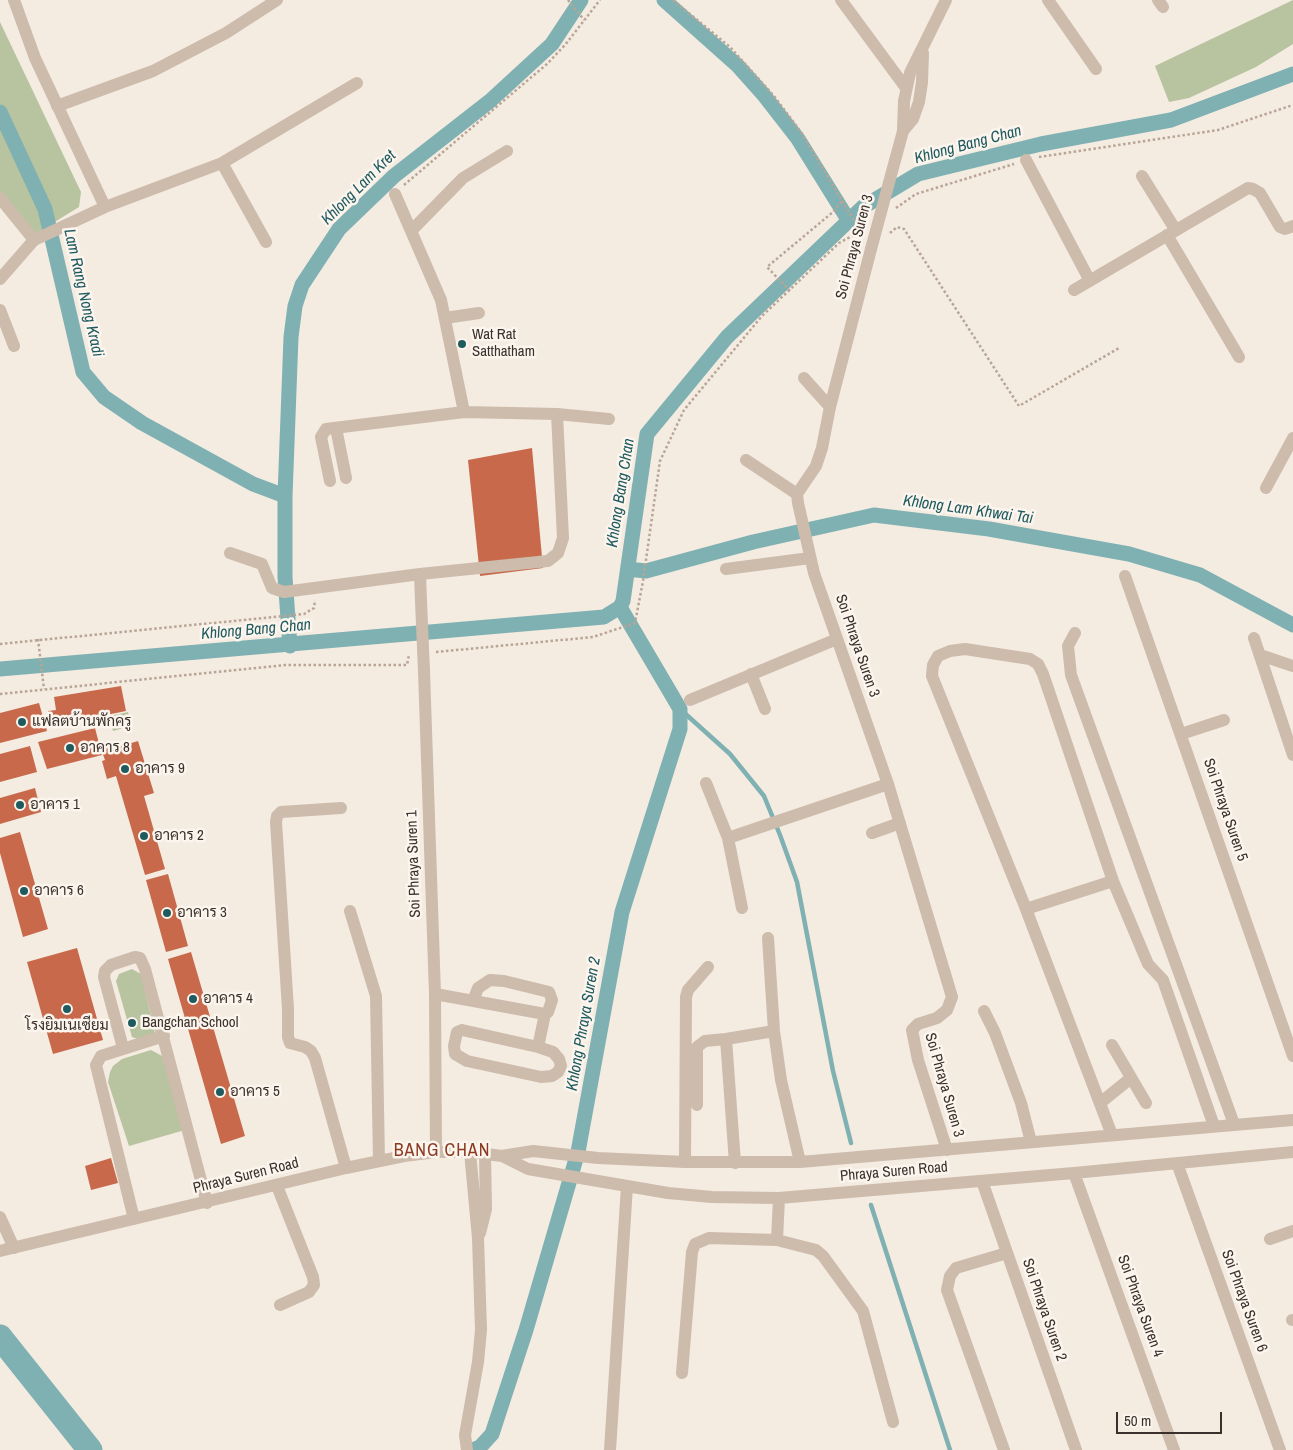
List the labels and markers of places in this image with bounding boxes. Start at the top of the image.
place label: Wat Rat Satthatham [472,326,535,361]
marker: Wat Rat Satthatham [456,338,468,350]
place label: แฟลตบ้านพักครู [32,713,132,731]
marker: แฟลตบ้านพักครู [16,716,28,728]
place label: อาคาร 8 [80,739,130,757]
marker: อาคาร 8 [64,742,76,754]
place label: อาคาร 9 [135,760,185,778]
marker: อาคาร 9 [119,763,131,775]
place label: อาคาร 1 [30,796,80,814]
marker: อาคาร 1 [14,799,26,811]
place label: อาคาร 2 [154,827,204,845]
marker: อาคาร 2 [138,830,150,842]
place label: อาคาร 6 [34,882,84,900]
marker: อาคาร 6 [18,885,30,897]
place label: อาคาร 3 [177,904,227,922]
marker: อาคาร 3 [161,907,173,919]
place label: อาคาร 4 [203,990,253,1008]
marker: อาคาร 4 [187,993,199,1005]
marker: โรงยิมเนเซียม [61,1003,73,1015]
place label: Bangchan School [142,1014,238,1032]
place label: โรงยิมเนเซียม [25,1017,109,1035]
marker: Bangchan School [126,1017,138,1029]
place label: อาคาร 5 [230,1083,280,1101]
marker: อาคาร 5 [214,1086,226,1098]

